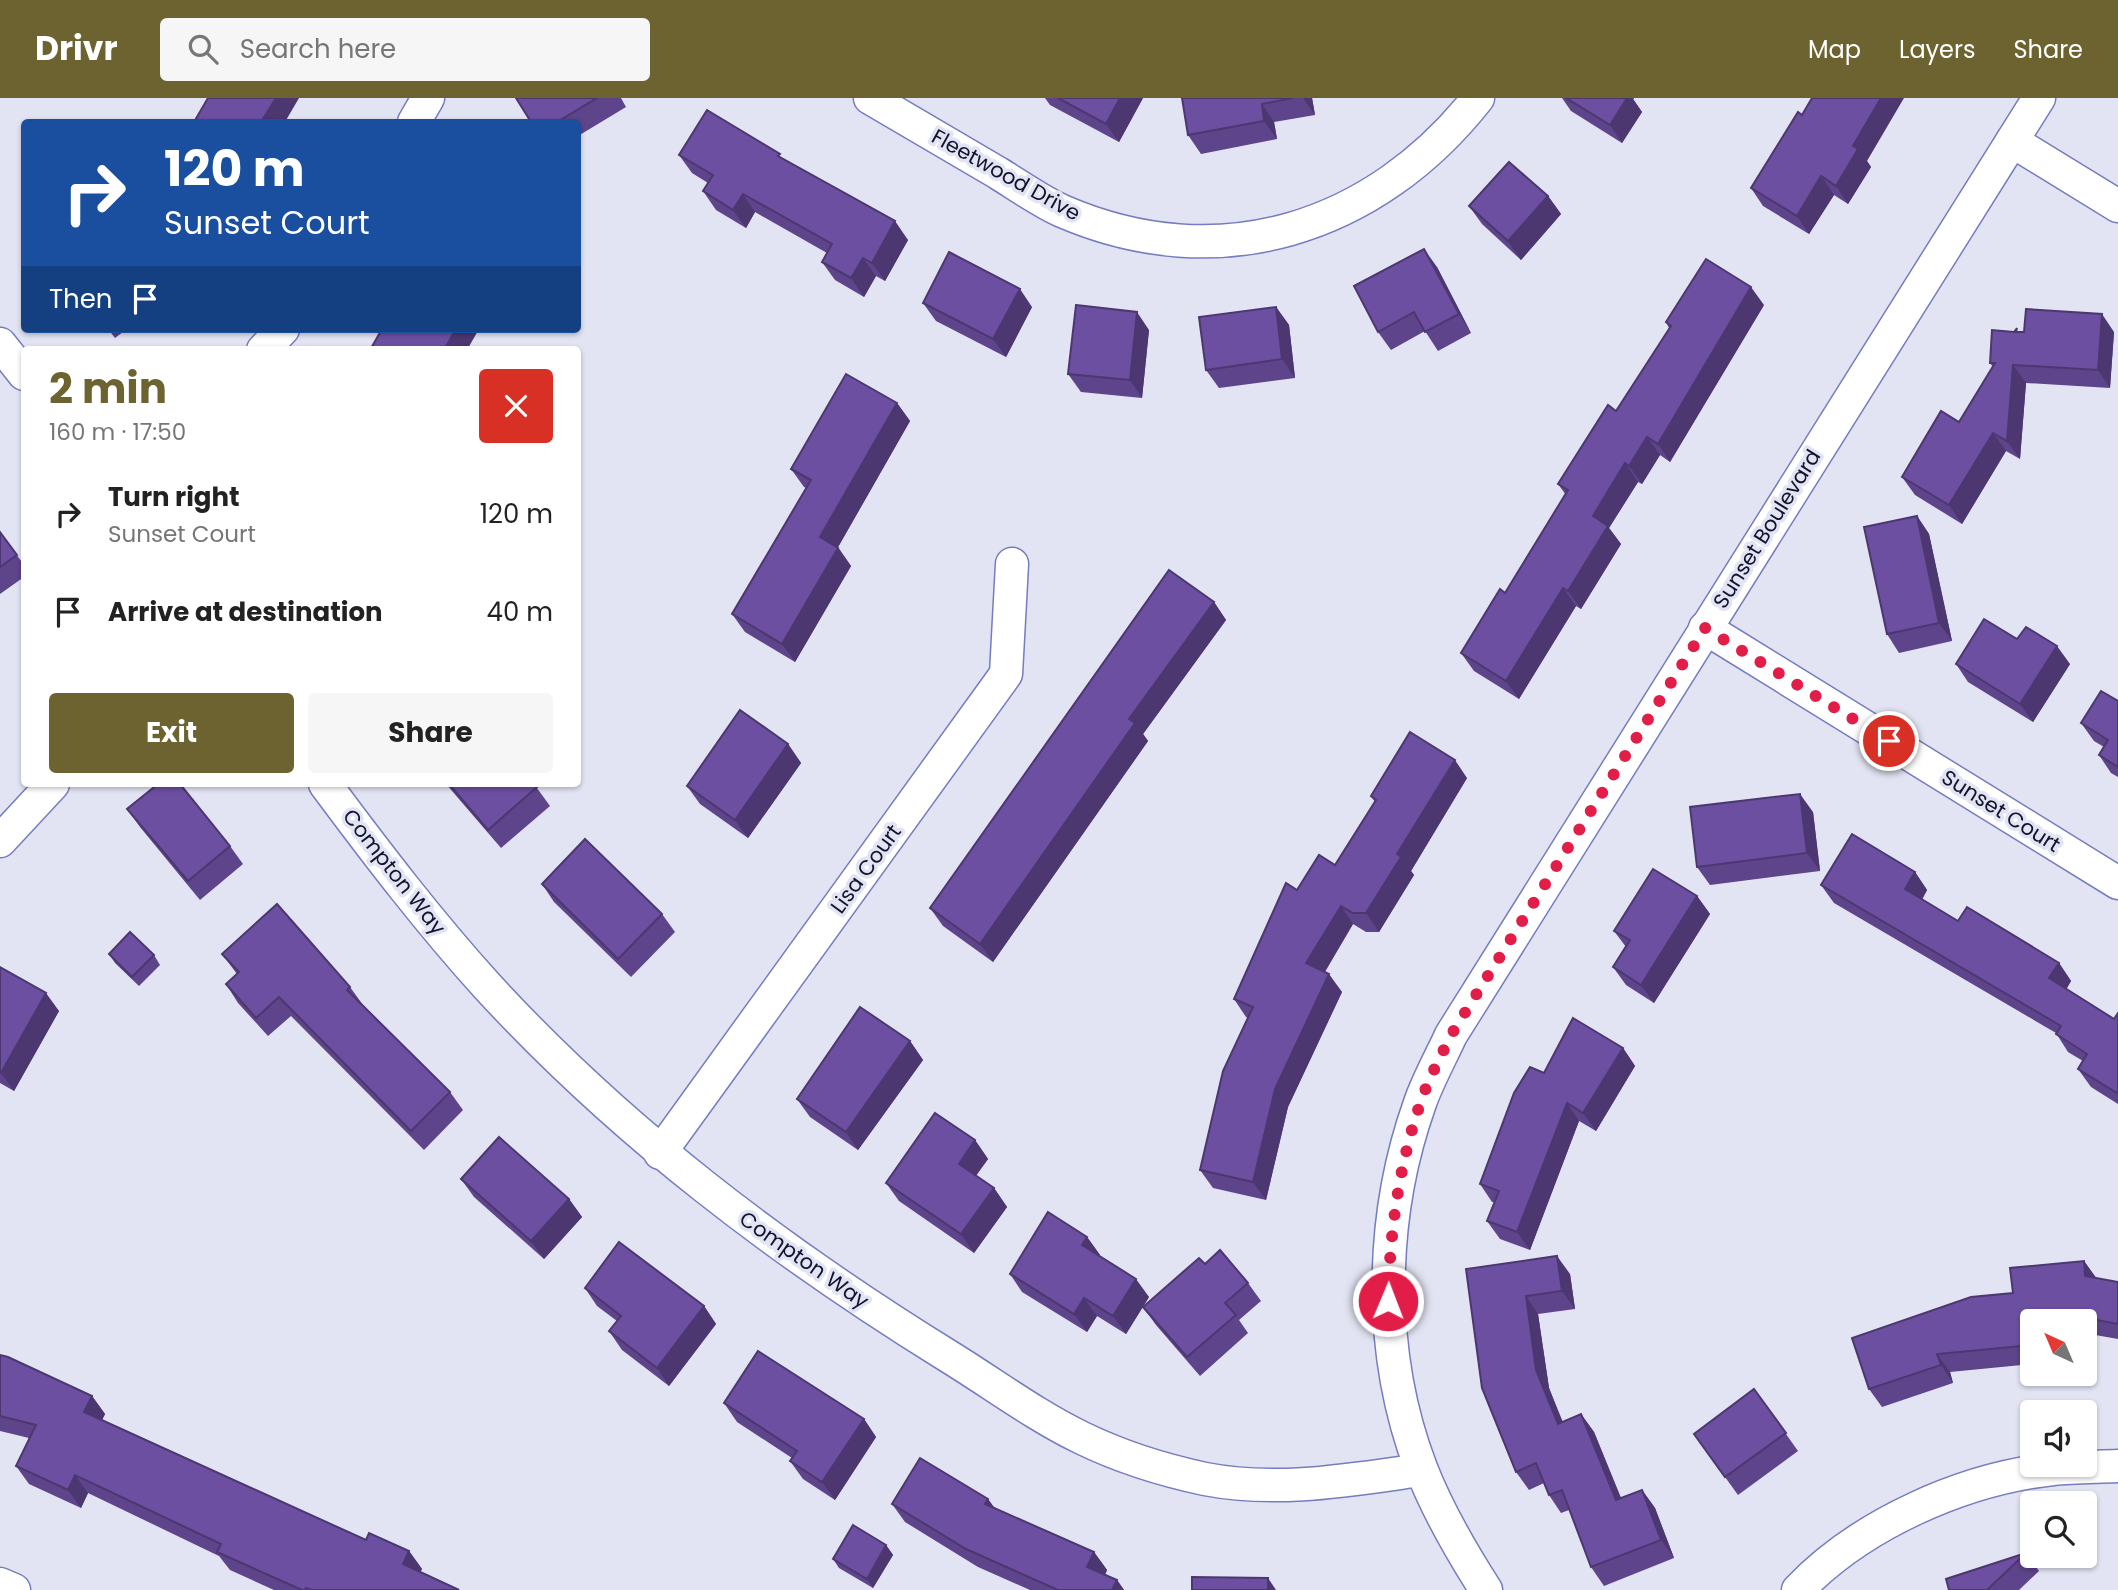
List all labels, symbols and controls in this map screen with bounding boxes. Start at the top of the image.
search box [160,18,650,81]
text: Drivr [35,25,118,72]
icon: search [184,30,222,68]
text: Search here [240,31,396,67]
text: Map [1808,33,1861,66]
text: Layers [1899,33,1975,66]
text: Share [2013,33,2083,66]
street label: Fleetwood Drive [927,122,1086,227]
text: 120 m [164,135,305,203]
icon: right [49,147,140,238]
text: Sunset Court [164,200,370,245]
icon: arrive [126,280,164,318]
text: Then [49,281,112,317]
text: 2 min [49,359,167,418]
button: close [479,369,553,443]
text: 160 m · 17:50 [49,416,186,448]
street label: Sunset Boulevard [1706,444,1827,614]
text: Turn right [108,479,240,515]
icon: right [49,495,87,533]
text: 120 m [480,496,553,532]
text: Sunset Court [108,518,256,550]
icon: arrive [49,593,87,631]
text: Arrive at destination [108,594,383,630]
text: 40 m [487,594,553,630]
button: Exit [49,693,294,773]
button: Share [308,693,553,773]
pin [1859,711,1919,771]
icon: arrive [1870,722,1908,760]
street label: Sunset Court [1936,763,2066,859]
street label: Compton Way [336,803,453,941]
street label: Lisa Court [823,818,908,919]
street label: Compton Way [734,1204,875,1315]
position arrow [1351,1264,1425,1338]
north arrow [2020,1309,2096,1386]
map controls [2020,1309,2097,1568]
button: sound [2020,1400,2097,1477]
button: search [2020,1491,2097,1568]

